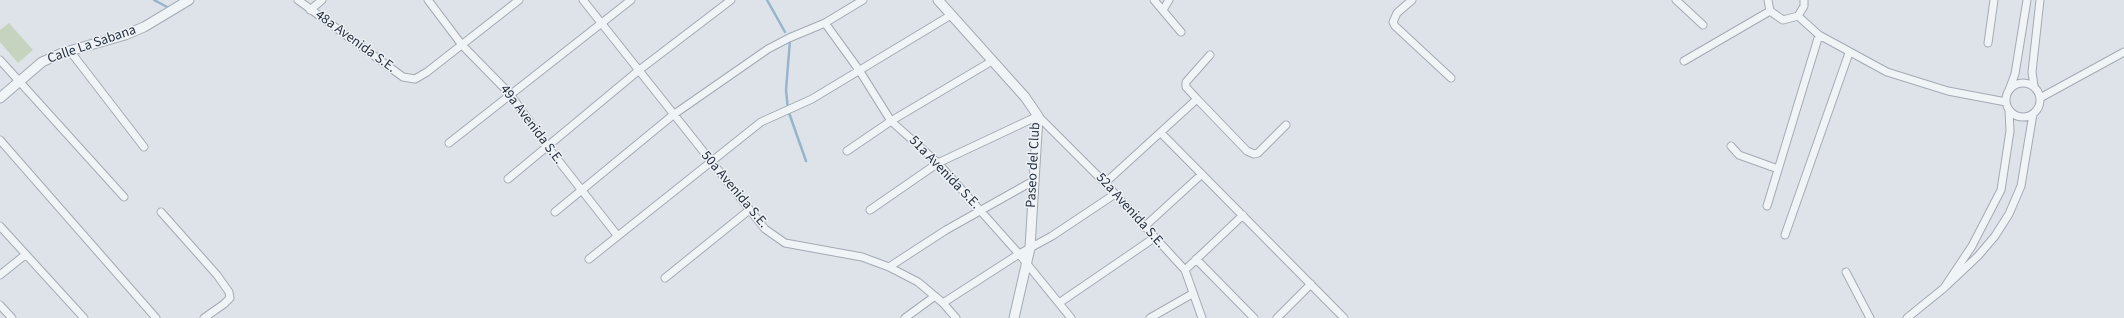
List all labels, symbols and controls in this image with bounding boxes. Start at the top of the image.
street label: 48a Avenida S.E. [312,7,398,77]
street label: Calle La Sabana [46,22,138,68]
street label: 49a Avenida S.E. [496,82,566,168]
street label: Paseo del Club [1023,122,1045,208]
street label: 51a Avenida S.E. [905,133,983,213]
street label: 50a Avenida S.E. [697,148,771,232]
street label: 52a Avenida S.E. [1092,170,1168,252]

